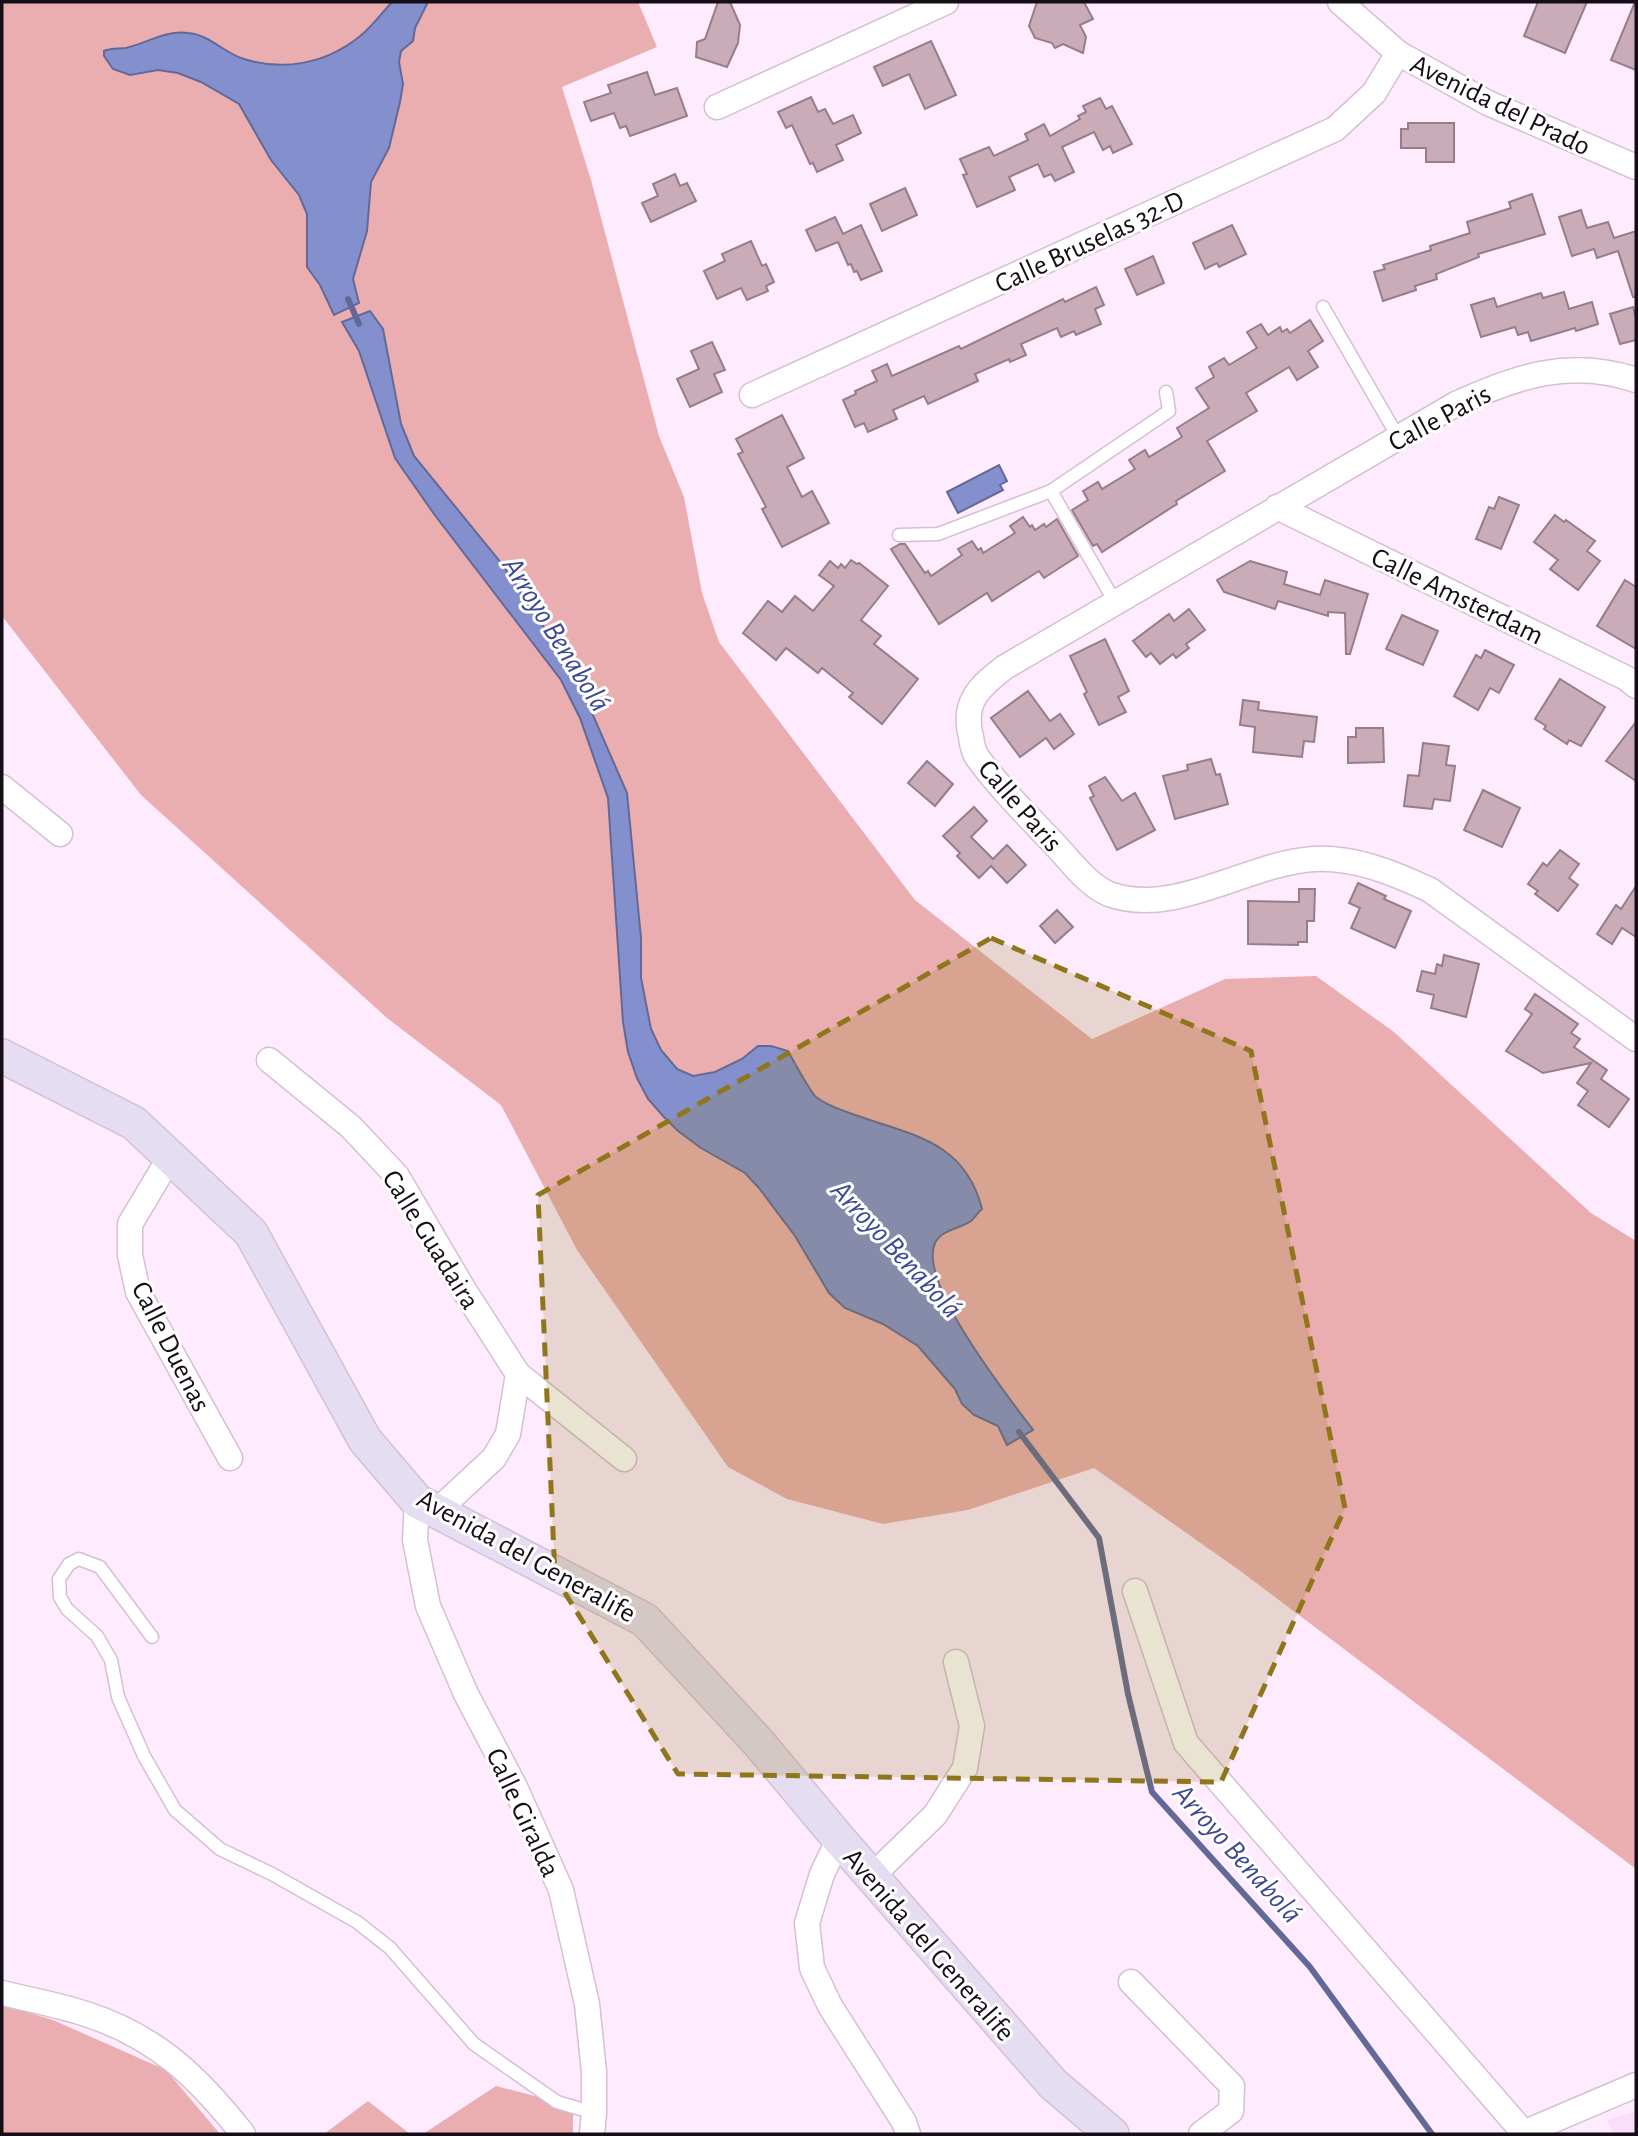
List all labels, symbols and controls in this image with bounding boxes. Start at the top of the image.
street label: Avenida del Prado [1406,50,1594,161]
street label: Calle Bruselas 32-D [991,187,1189,299]
street label: Calle Paris [1384,380,1496,457]
street label: Calle Amsterdam [1367,543,1548,650]
water label: Arroyo Benabolá [496,551,616,717]
street label: Calle Paris [972,755,1067,858]
street label: Calle Guadaira [377,1166,484,1315]
water label: Arroyo Benabolá [825,1174,967,1324]
street label: Calle Duenas [126,1277,215,1416]
street label: Avenida del Generalife [412,1485,640,1628]
street label: Calle Giralda [480,1744,564,1882]
water label: Arroyo Benabolá [1166,1777,1307,1929]
street label: Avenida del Generalife [838,1844,1019,2047]

